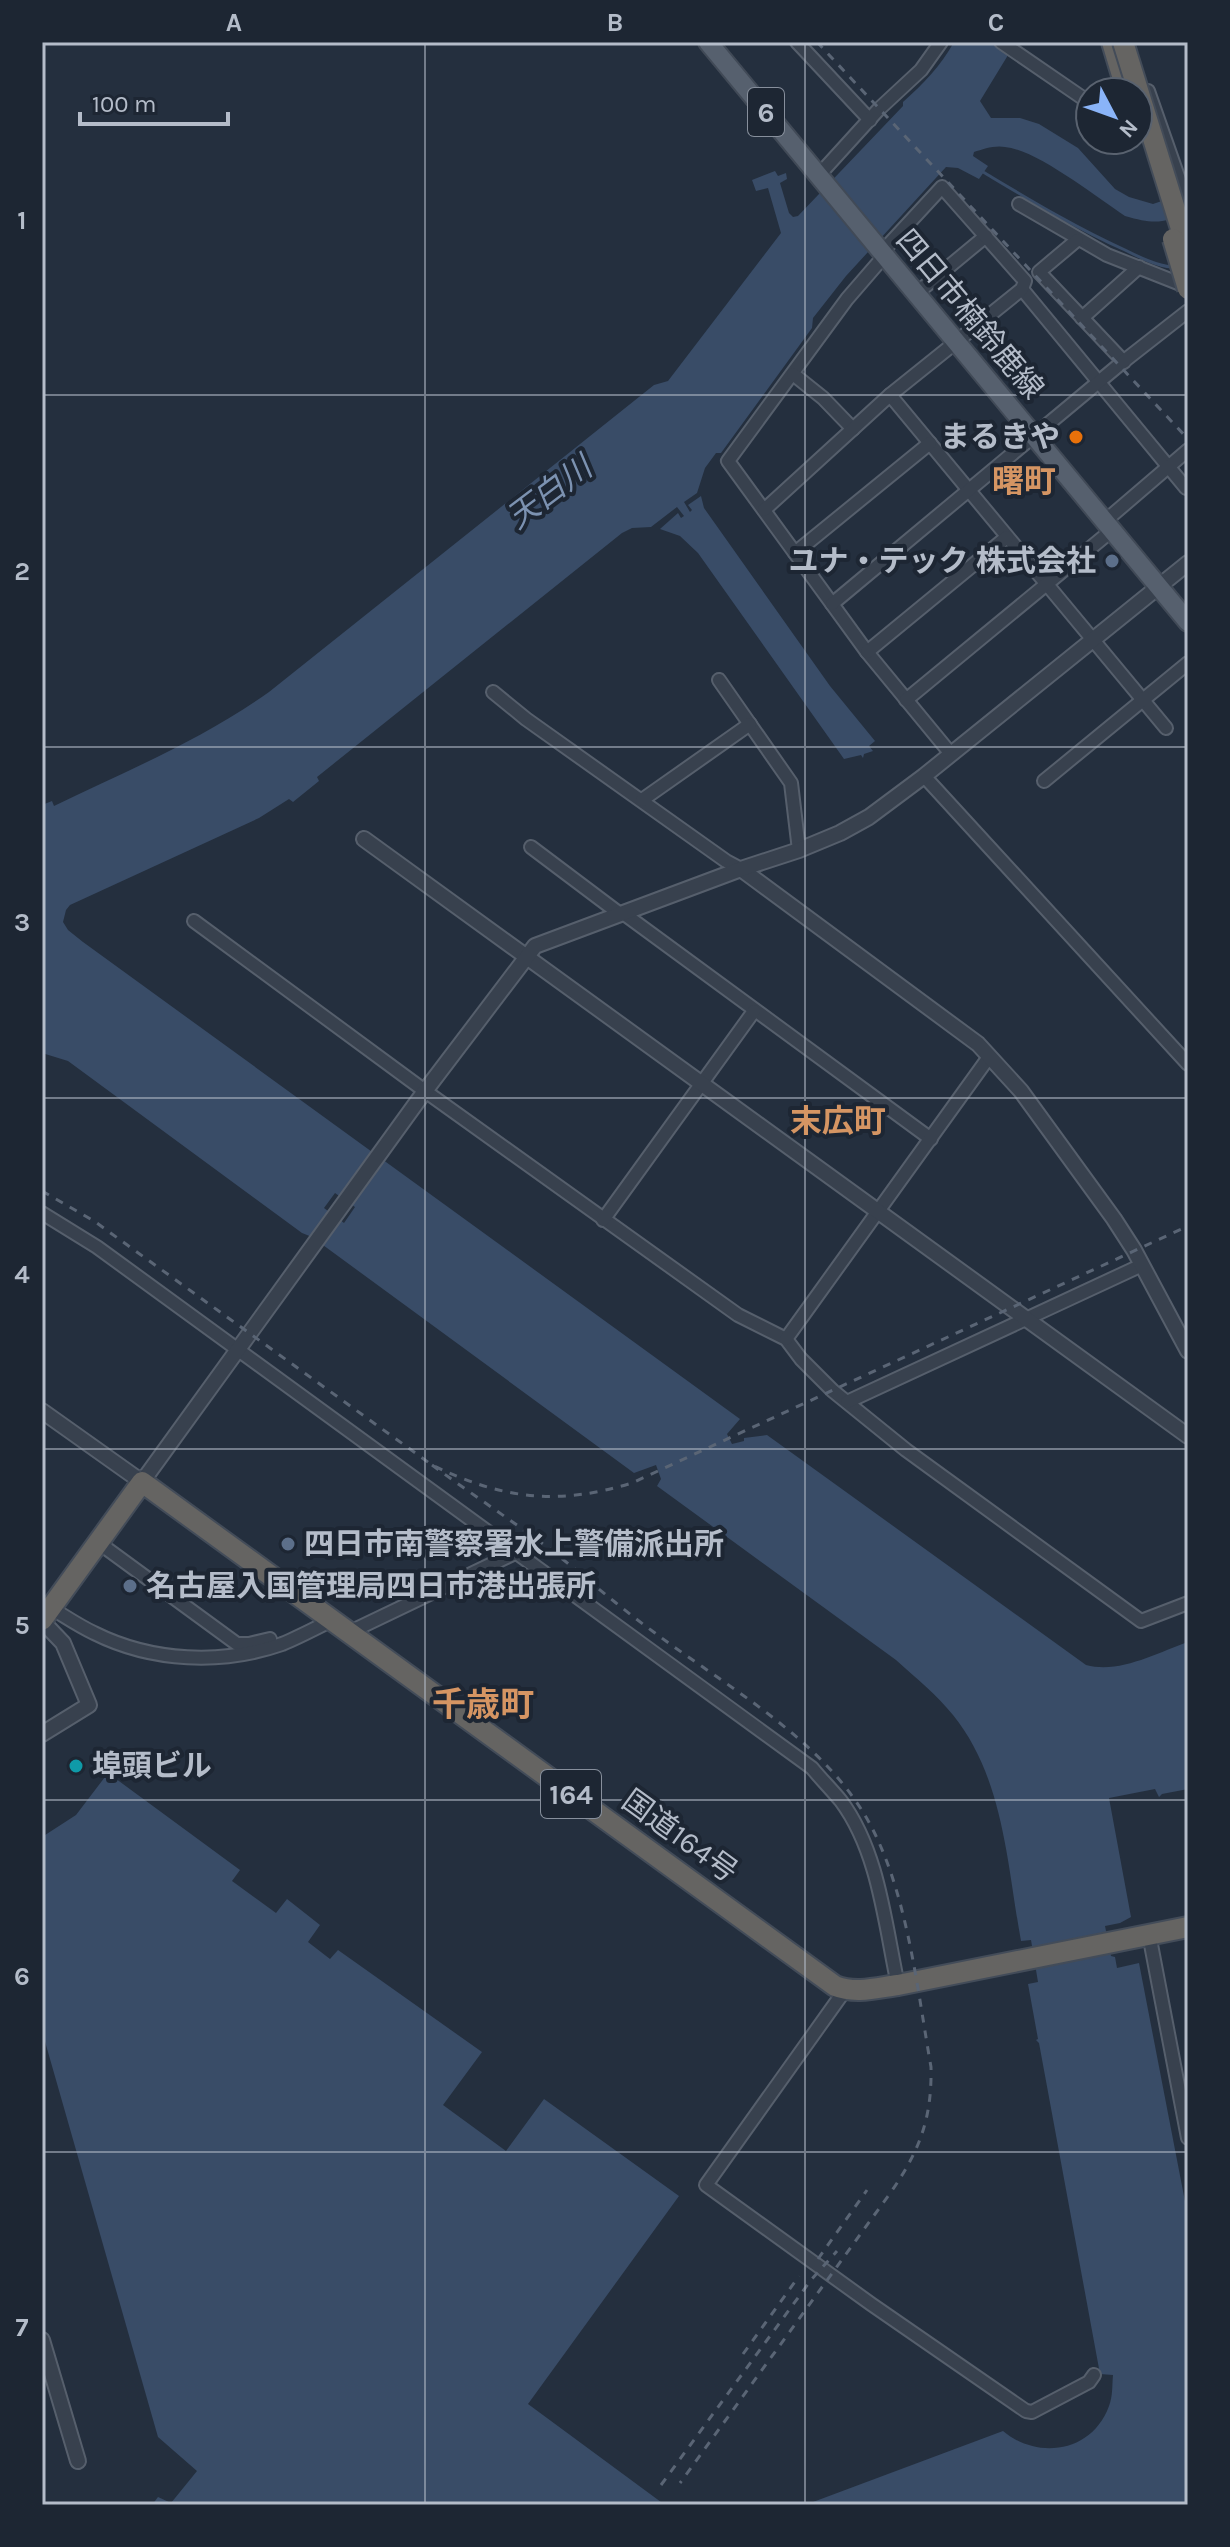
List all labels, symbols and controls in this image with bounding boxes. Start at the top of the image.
text: A [226,7,242,38]
text: B [607,7,623,38]
text: C [988,7,1004,38]
scale bar [80,76,228,126]
north arrow [1074,76,1154,156]
road number: 6 [748,88,784,136]
text: 100 m [92,90,157,118]
text: N [1113,114,1143,143]
text: 1 [17,205,27,236]
street label: 四日市楠鈴鹿線 [889,222,1051,406]
place label: まるきや [940,419,1060,455]
marker: まるきや [1067,428,1085,446]
water label: 天白川 [500,447,601,536]
district label: 曙町 [992,463,1056,500]
place label: ユナ・テック 株式会社 [788,543,1096,579]
marker: ユナ・テック 株式会社 [1103,552,1121,570]
text: 2 [14,556,30,587]
text: 3 [14,907,30,938]
district label: 末広町 [790,1103,886,1140]
text: 4 [14,1259,30,1290]
place label: 四日市南警察署水上警備派出所 [304,1526,724,1562]
marker: 四日市南警察署水上警備派出所 [279,1535,297,1553]
place label: 名古屋入国管理局四日市港出張所 [146,1568,596,1604]
marker: 名古屋入国管理局四日市港出張所 [121,1577,139,1595]
text: 5 [14,1610,30,1641]
district label: 千歳町 [432,1685,534,1725]
place label: 埠頭ビル [92,1748,212,1784]
marker: 埠頭ビル [67,1757,85,1775]
road number: 164 [541,1770,601,1818]
street label: 国道164号 [615,1782,745,1890]
text: 6 [14,1961,30,1992]
text: 7 [16,2312,29,2343]

